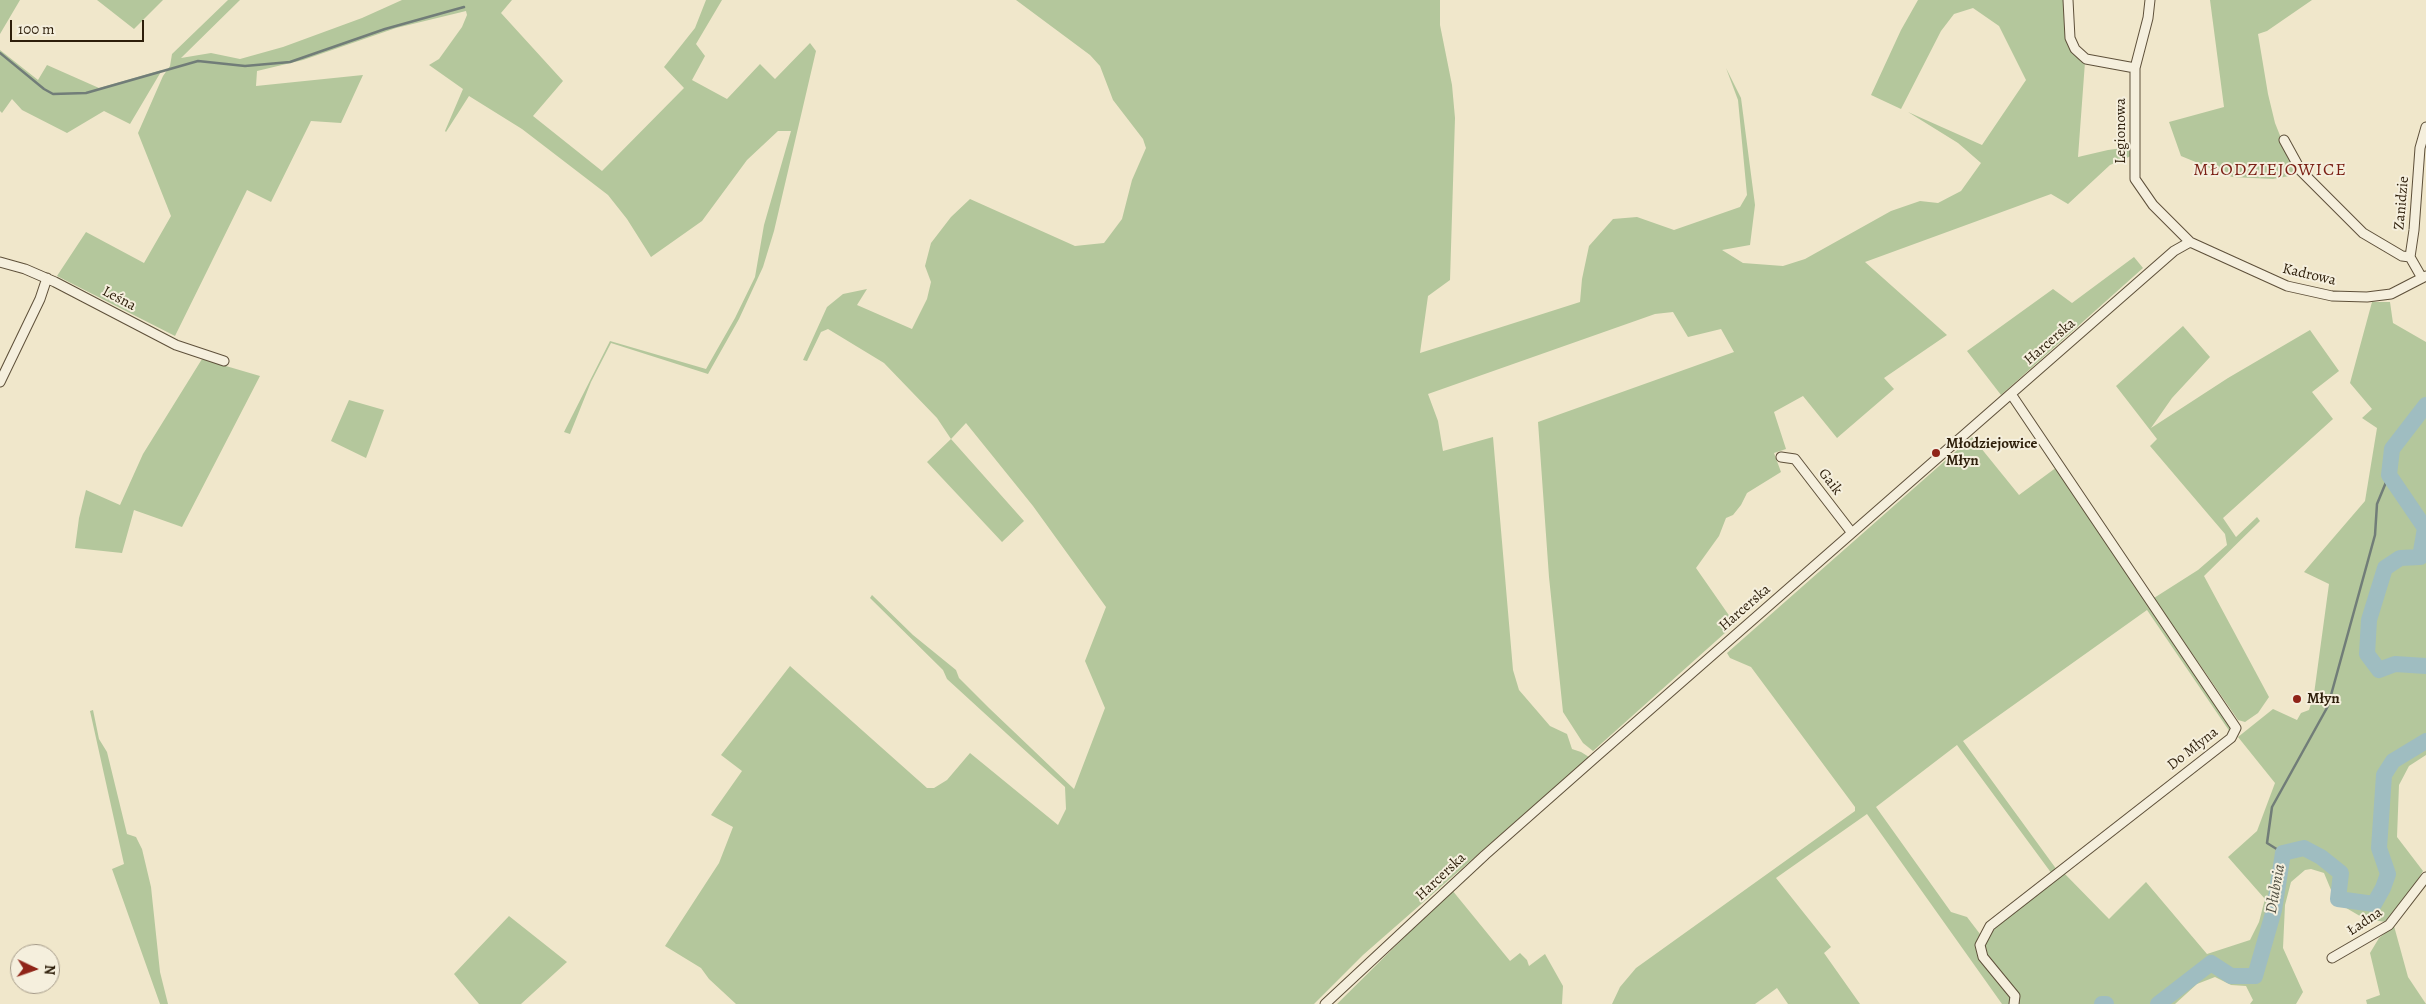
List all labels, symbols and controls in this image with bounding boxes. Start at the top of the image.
scale bar [12,10,146,42]
text: 100 m [18,19,55,39]
street label: Legionowa [2112,98,2130,164]
district label: MŁODZIEJOWICE [2192,160,2348,182]
street label: Zanidzie [2391,175,2413,231]
street label: Kadrowa [2280,260,2338,290]
street label: Leśna [99,283,139,315]
street label: Harcerska [2021,315,2079,369]
place label: Młodziejowice Młyn [1946,435,2037,470]
marker: Młodziejowice Młyn [1930,447,1942,459]
street label: Gaik [1814,465,1846,499]
street label: Harcerska [1716,581,1774,635]
place label: Młyn [2307,690,2340,708]
marker: Młyn [2291,693,2303,705]
street label: Do Młyna [2164,724,2222,774]
street label: Harcerska [1412,849,1470,905]
water label: Dłubnia [2262,863,2290,915]
street label: Ładna [2344,904,2386,940]
north arrow [10,944,60,994]
text: N [40,964,59,975]

